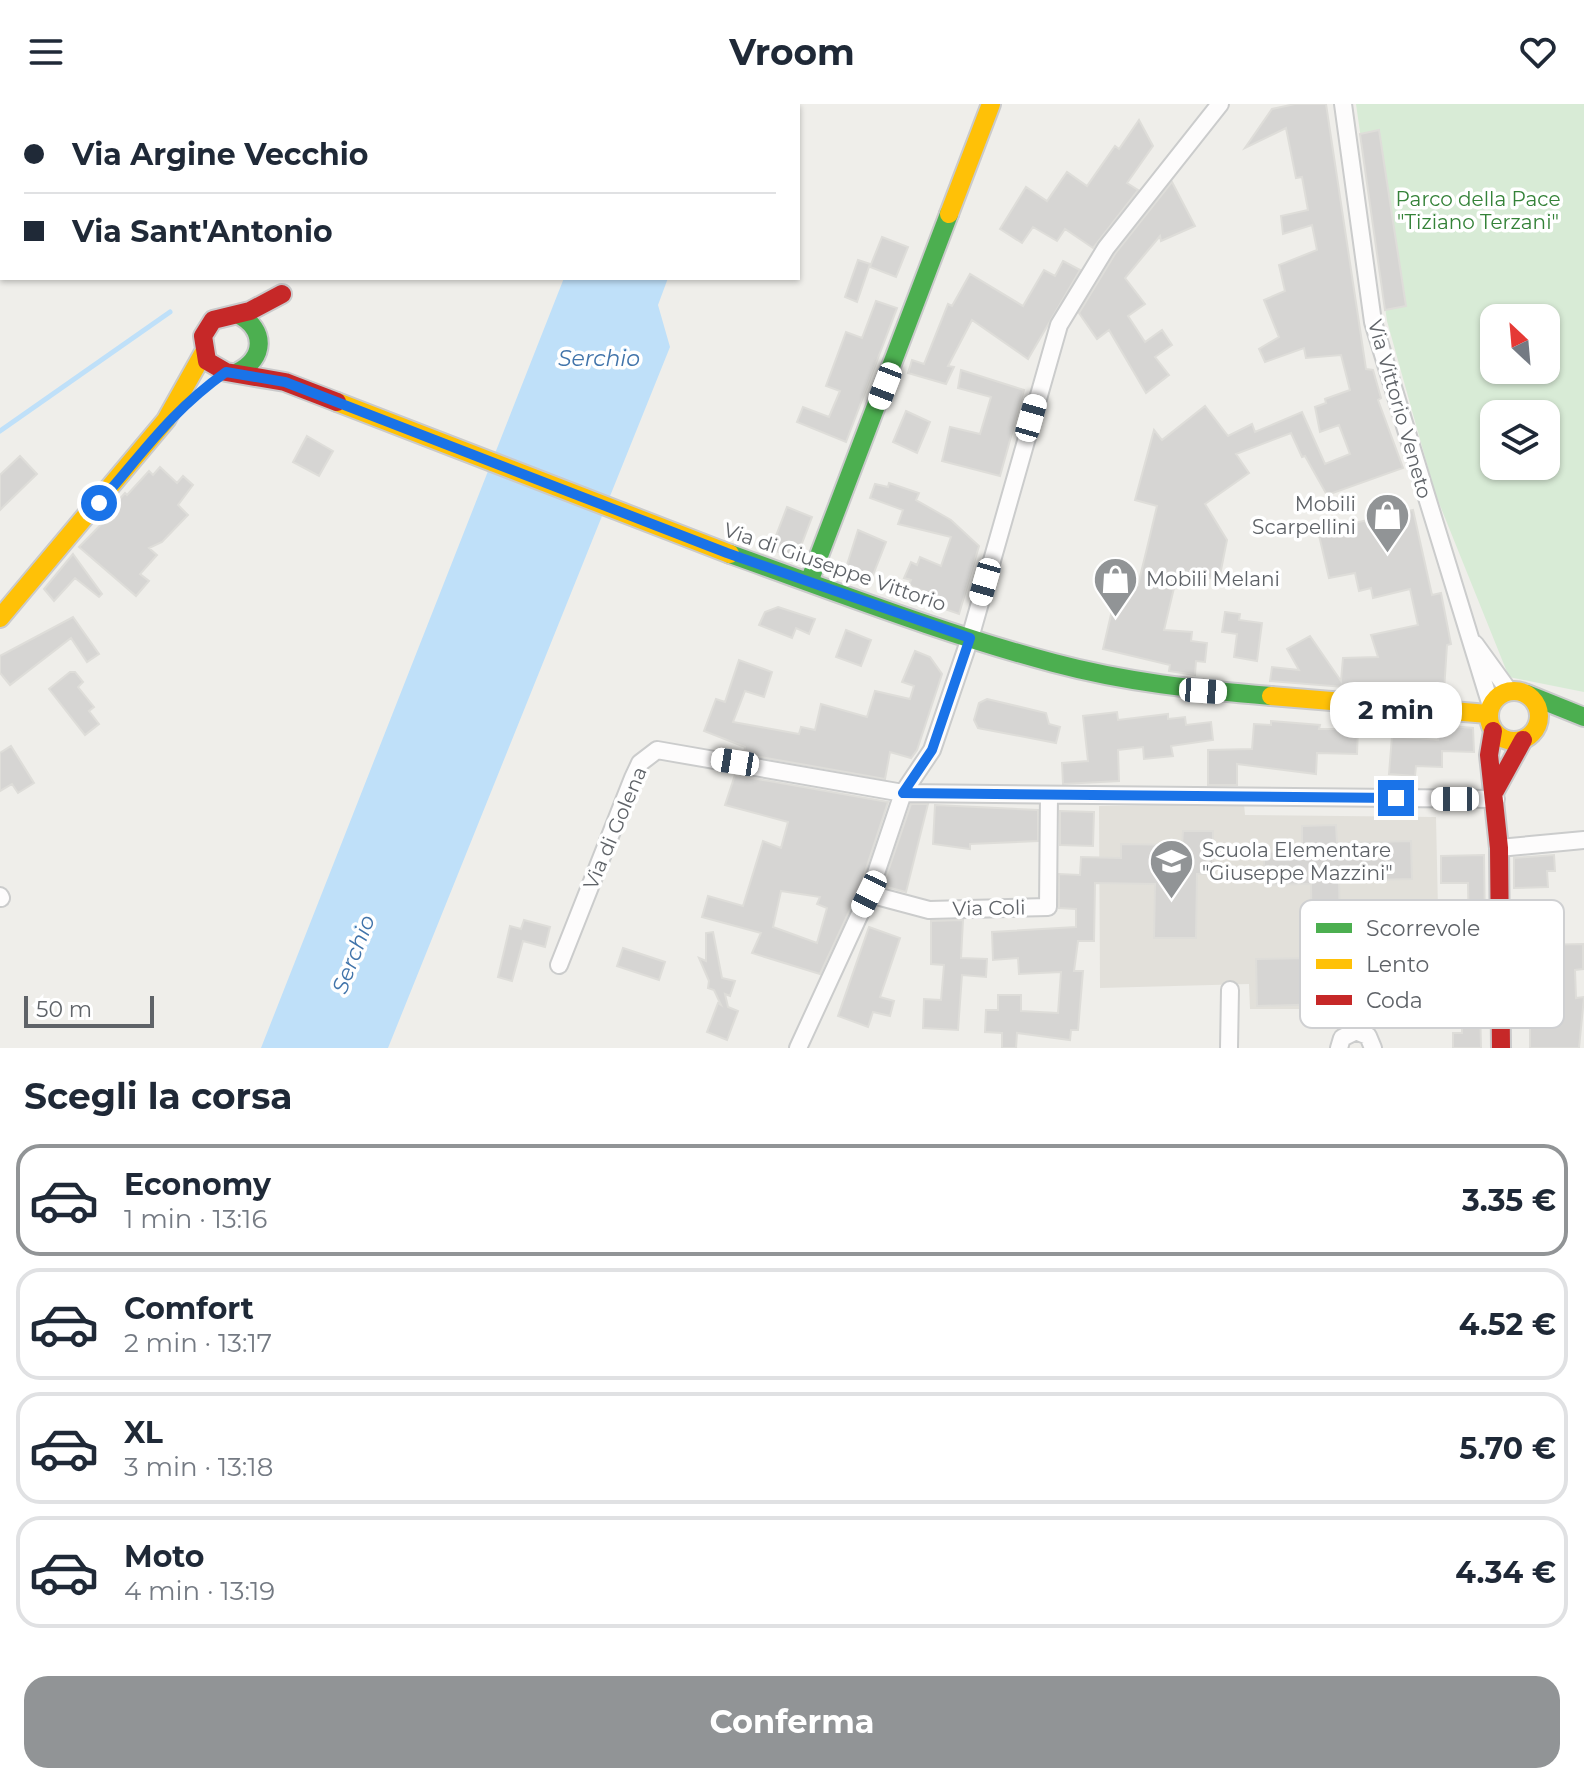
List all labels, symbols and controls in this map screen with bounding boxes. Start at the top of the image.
icon: menu [24,30,68,74]
text: Vroom [729,30,855,74]
icon: heart [1516,30,1560,74]
text: Via Argine Vecchio [72,136,368,173]
park label: Parco della Pace "Tiziano Terzani" [1396,187,1560,234]
text: Via Sant'Antonio [72,213,333,250]
north arrow [1480,304,1560,384]
map controls [1480,304,1560,480]
street label: Via Vittorio Veneto [1363,317,1437,501]
water label: Serchio [558,345,640,372]
car [865,359,905,413]
car [1013,392,1049,444]
button: layers [1480,400,1560,480]
route start [81,485,117,521]
shop icon: Mobili Scarpellini [1363,491,1411,554]
place label: Mobili Scarpellini [1252,492,1356,539]
street label: Via di Giuseppe Vittorio [721,518,949,616]
shop icon: Mobili Melani [1091,555,1139,618]
car [967,556,1003,608]
place label: Mobili Melani [1146,567,1280,591]
car [1178,677,1228,705]
callout: 2 min [1330,682,1462,738]
text: 2 min [1358,694,1434,726]
car [709,746,761,778]
street label: Via di Golena [578,763,652,893]
route end [1378,780,1414,816]
car [1431,787,1479,811]
school or university icon: Scuola Elementare "Giuseppe Mazzini" [1147,837,1195,900]
place label: Scuola Elementare "Giuseppe Mazzini" [1202,838,1393,885]
car [848,867,890,921]
street label: Via Coli [952,895,1026,921]
legend [1300,900,1564,1028]
water label: Serchio [326,911,381,997]
text: Scorrevole [1366,915,1480,942]
text: Lento [1366,951,1429,978]
text: Coda [1366,987,1423,1014]
scale bar [24,992,154,1028]
text: 50 m [36,996,92,1023]
text: Scegli la corsa [24,1074,292,1118]
icon: car [28,1164,100,1236]
text: Economy [124,1166,271,1203]
text: 3.35 € [1462,1182,1556,1219]
text: 1 min · 13:16 [124,1203,267,1235]
icon: car [28,1288,100,1360]
text: Comfort [124,1290,254,1327]
text: 4.52 € [1459,1306,1556,1343]
text: 2 min · 13:17 [124,1327,272,1359]
icon: car [28,1412,100,1484]
text: XL [124,1414,163,1451]
text: 5.70 € [1460,1430,1556,1467]
text: 3 min · 13:18 [124,1451,273,1483]
icon: car [28,1536,100,1608]
text: Moto [124,1538,205,1575]
text: 4.34 € [1455,1554,1556,1591]
text: 4 min · 13:19 [124,1575,275,1607]
button: Conferma [24,1676,1560,1768]

